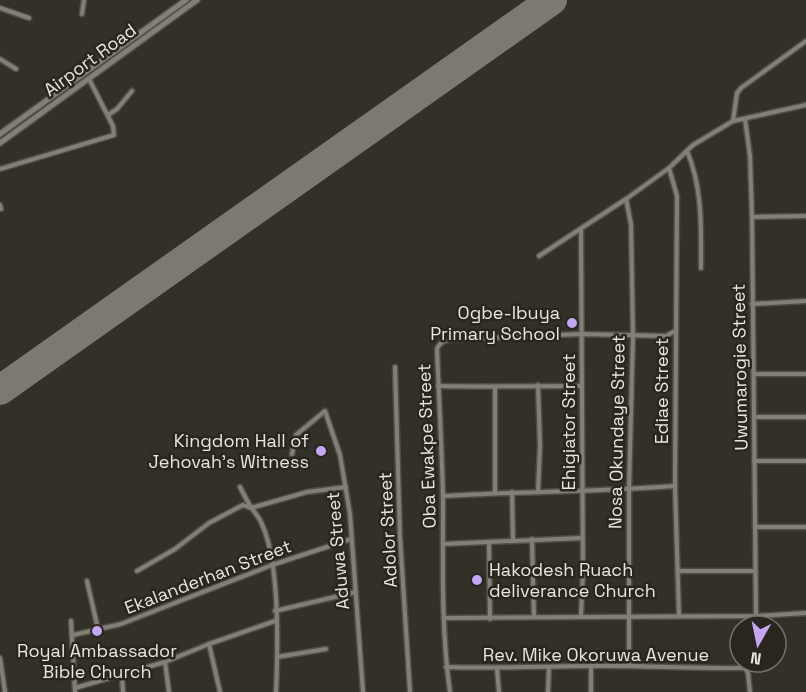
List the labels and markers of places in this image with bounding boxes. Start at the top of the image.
place label: Ogbe-Ibuya Primary School [430,301,560,345]
marker: Ogbe-Ibuya Primary School [565,316,579,330]
place label: Kingdom Hall of Jehovah's Witness [149,429,309,473]
marker: Kingdom Hall of Jehovah's Witness [314,444,328,458]
place label: Hakodesh Ruach deliverance Church [489,558,656,602]
marker: Hakodesh Ruach deliverance Church [470,573,484,587]
marker: Royal Ambassador Bible Church [90,624,104,638]
place label: Royal Ambassador Bible Church [17,639,177,683]

